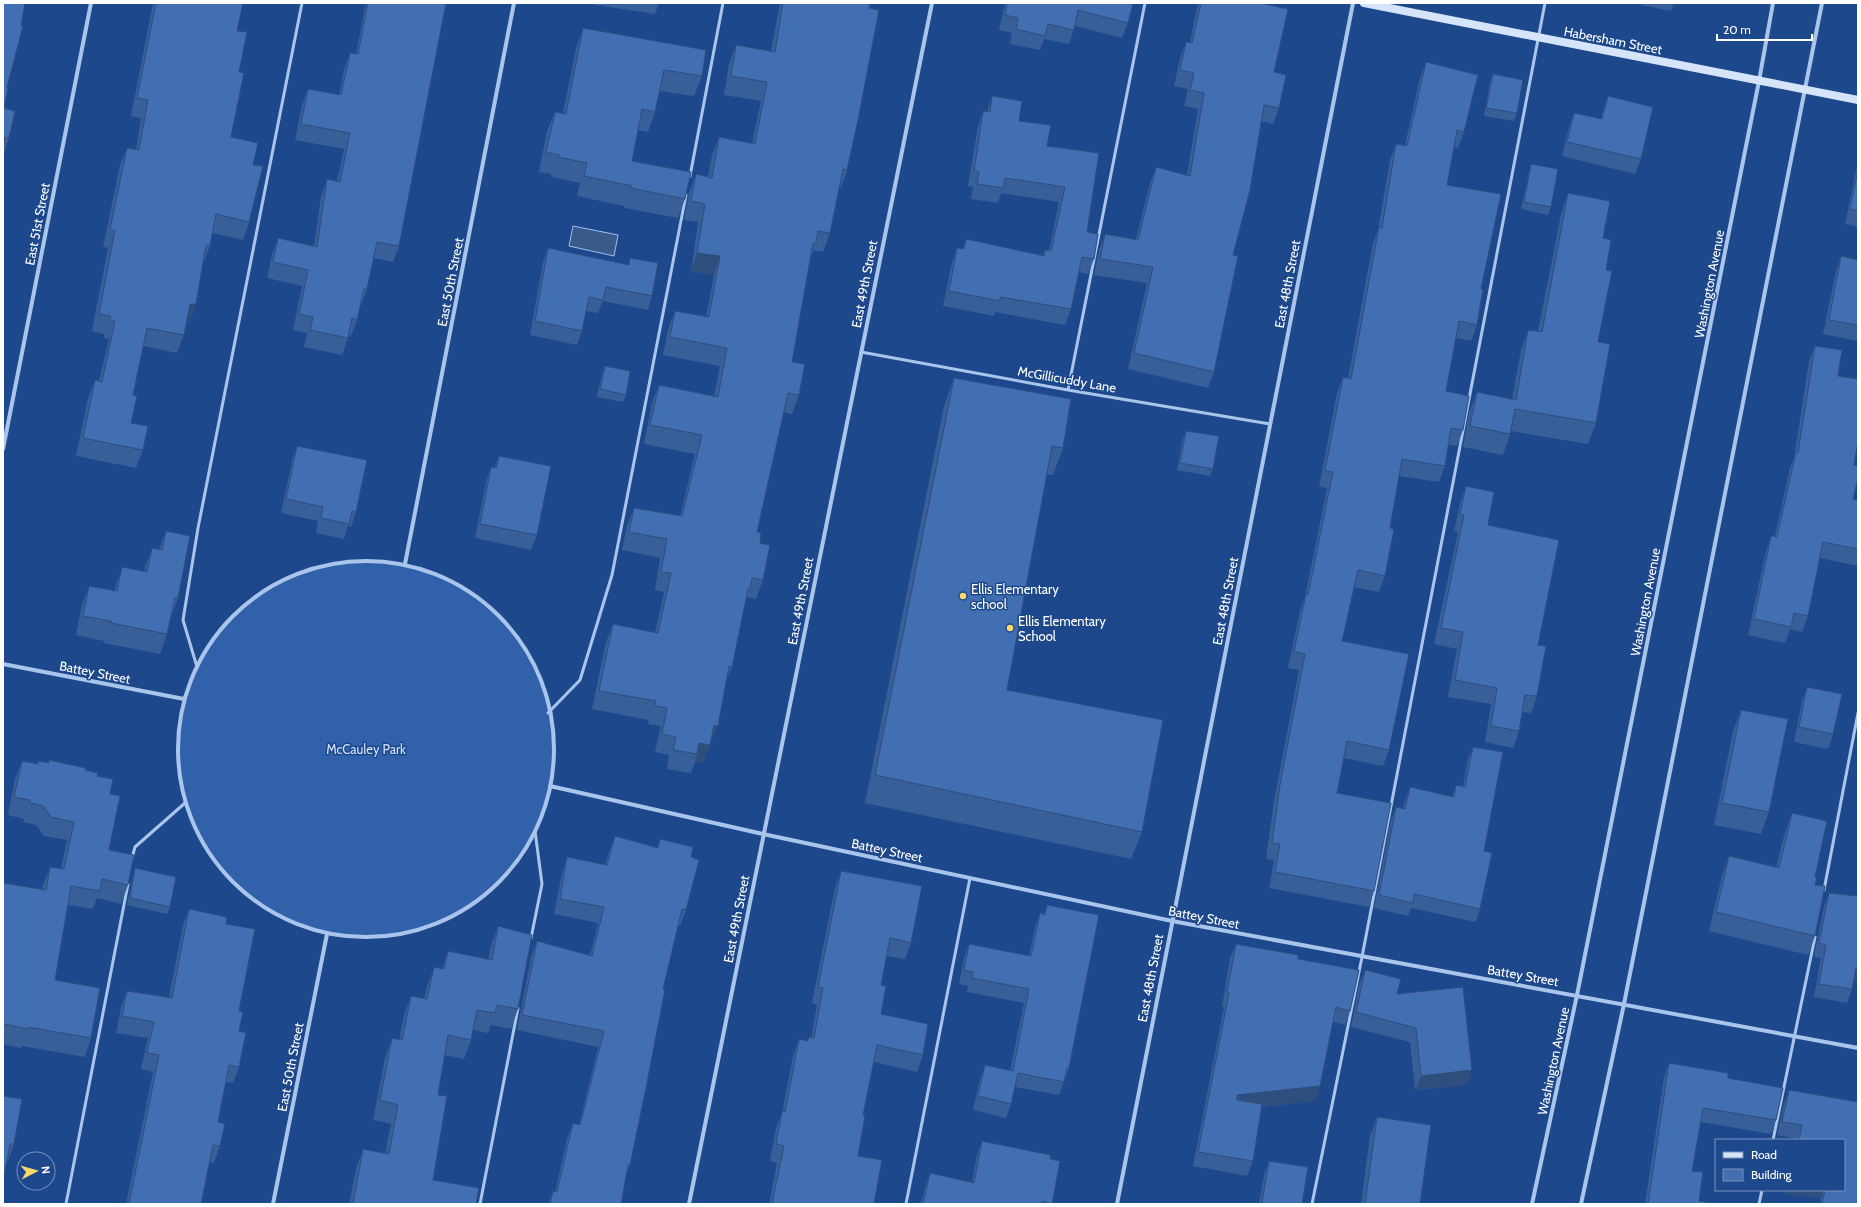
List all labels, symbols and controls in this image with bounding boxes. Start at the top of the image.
scale bar [1717,16,1812,42]
text: 20 m [1723,22,1751,37]
street label: Habersham Street [1563,23,1664,57]
street label: East 51st Street [21,181,53,267]
street label: Washington Avenue [1691,228,1727,339]
street label: East 50th Street [434,236,467,328]
street label: East 49th Street [848,238,880,329]
street label: East 48th Street [1271,238,1303,329]
street label: McGillicuddy Lane [1016,362,1118,396]
street label: Washington Avenue [1627,546,1663,657]
street label: East 49th Street [784,555,816,646]
street label: East 48th Street [1209,555,1241,646]
place label: Ellis Elementary school [971,581,1059,612]
marker: Ellis Elementary school [958,591,968,601]
place label: Ellis Elementary School [1018,613,1106,644]
marker: Ellis Elementary School [1005,623,1015,633]
street label: Battey Street [58,657,133,687]
park label: McCauley Park [326,741,406,757]
street label: Battey Street [850,835,925,865]
street label: East 49th Street [720,873,752,964]
street label: Battey Street [1167,902,1242,932]
street label: East 48th Street [1134,932,1166,1023]
street label: Battey Street [1486,961,1560,989]
street label: Washington Avenue [1534,1005,1572,1116]
street label: East 50th Street [274,1021,307,1113]
legend [1715,1139,1845,1191]
text: Road [1751,1147,1777,1162]
north arrow [16,1151,56,1191]
text: N [39,1165,53,1175]
text: Building [1751,1167,1793,1182]

